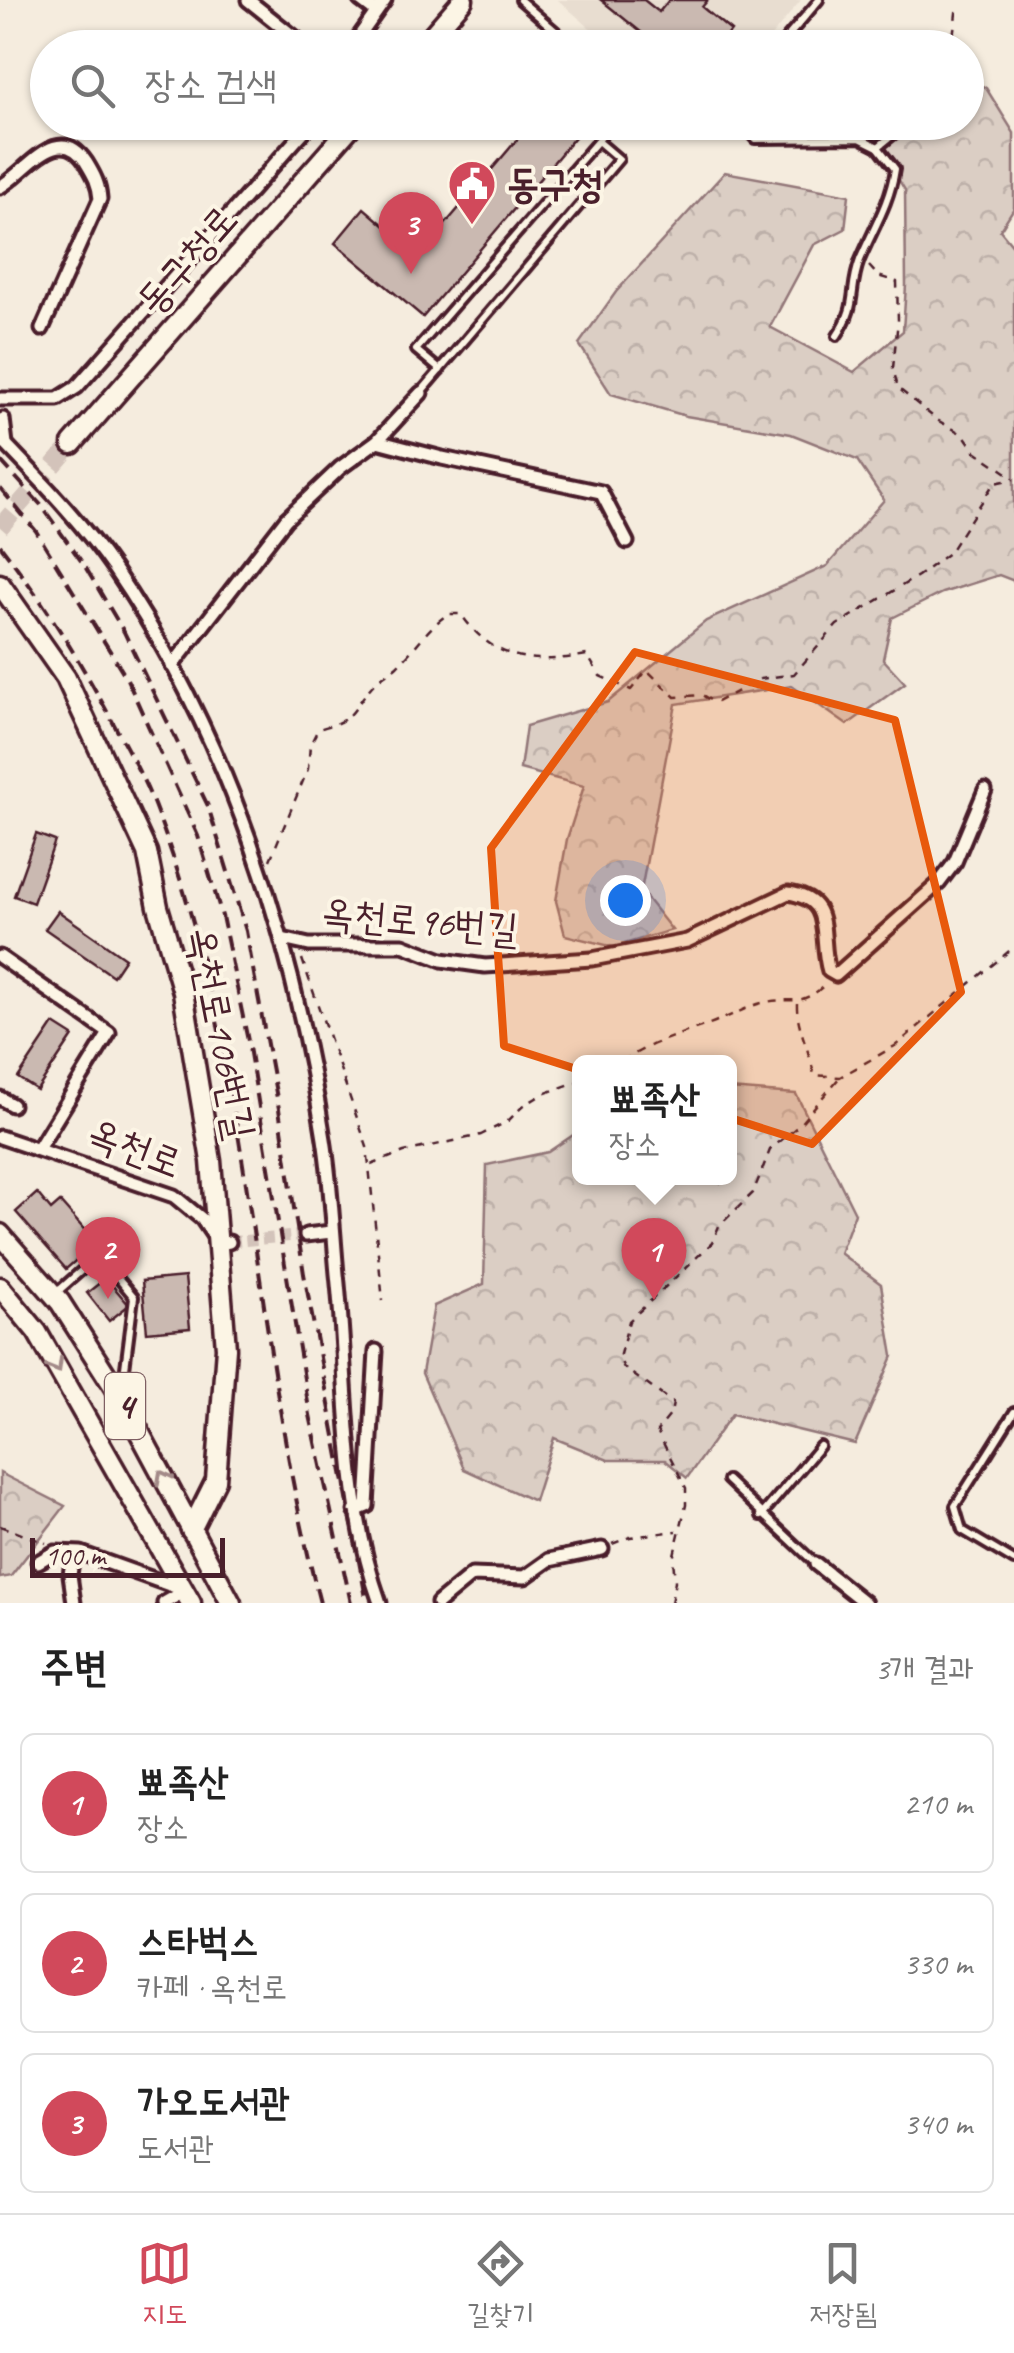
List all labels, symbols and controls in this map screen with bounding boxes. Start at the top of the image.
search box [30,30,984,140]
icon: search [65,58,120,113]
text: 장소 검색 [145,61,277,108]
public building icon: 동구청 [446,158,498,226]
place label: 동구청 [507,159,604,209]
pin: 3 [378,192,444,274]
street label: 동구청로 [126,195,248,325]
your location [600,875,651,926]
street label: 옥천로96번길 [320,888,520,954]
street label: 옥천로106번길 [176,923,266,1143]
popup [572,1055,737,1185]
text: 뾰족산 [609,1075,700,1122]
street label: 옥천로 [81,1107,189,1189]
text: 장소 [609,1124,660,1165]
pin: 2 [76,1216,140,1299]
pin: 1 [622,1218,686,1300]
one-way arrow [44,1355,63,1373]
road number: 4 [105,1373,145,1439]
one-way arrow [156,1469,175,1488]
scale bar [30,1533,225,1578]
text: 100 m [45,1538,105,1573]
text: 주변 [40,1641,108,1694]
text: 3개 결과 [875,1648,974,1689]
text: 뾰족산 [137,1758,229,1805]
text: 1 [67,1783,82,1824]
text: 210 m [903,1783,972,1824]
text: 장소 [137,1807,189,1848]
text: 스타벅스 [137,1918,259,1965]
text: 2 [67,1943,82,1984]
text: 330 m [903,1943,972,1984]
text: 카페 · 옥천로 [137,1967,287,2008]
text: 가오도서관 [137,2078,290,2125]
text: 3 [67,2103,82,2144]
text: 340 m [903,2103,972,2144]
text: 도서관 [137,2127,214,2168]
tab: 지도 [137,2236,192,2333]
tab: 길찾기 [467,2236,534,2333]
tab: 저장됨 [809,2236,877,2333]

